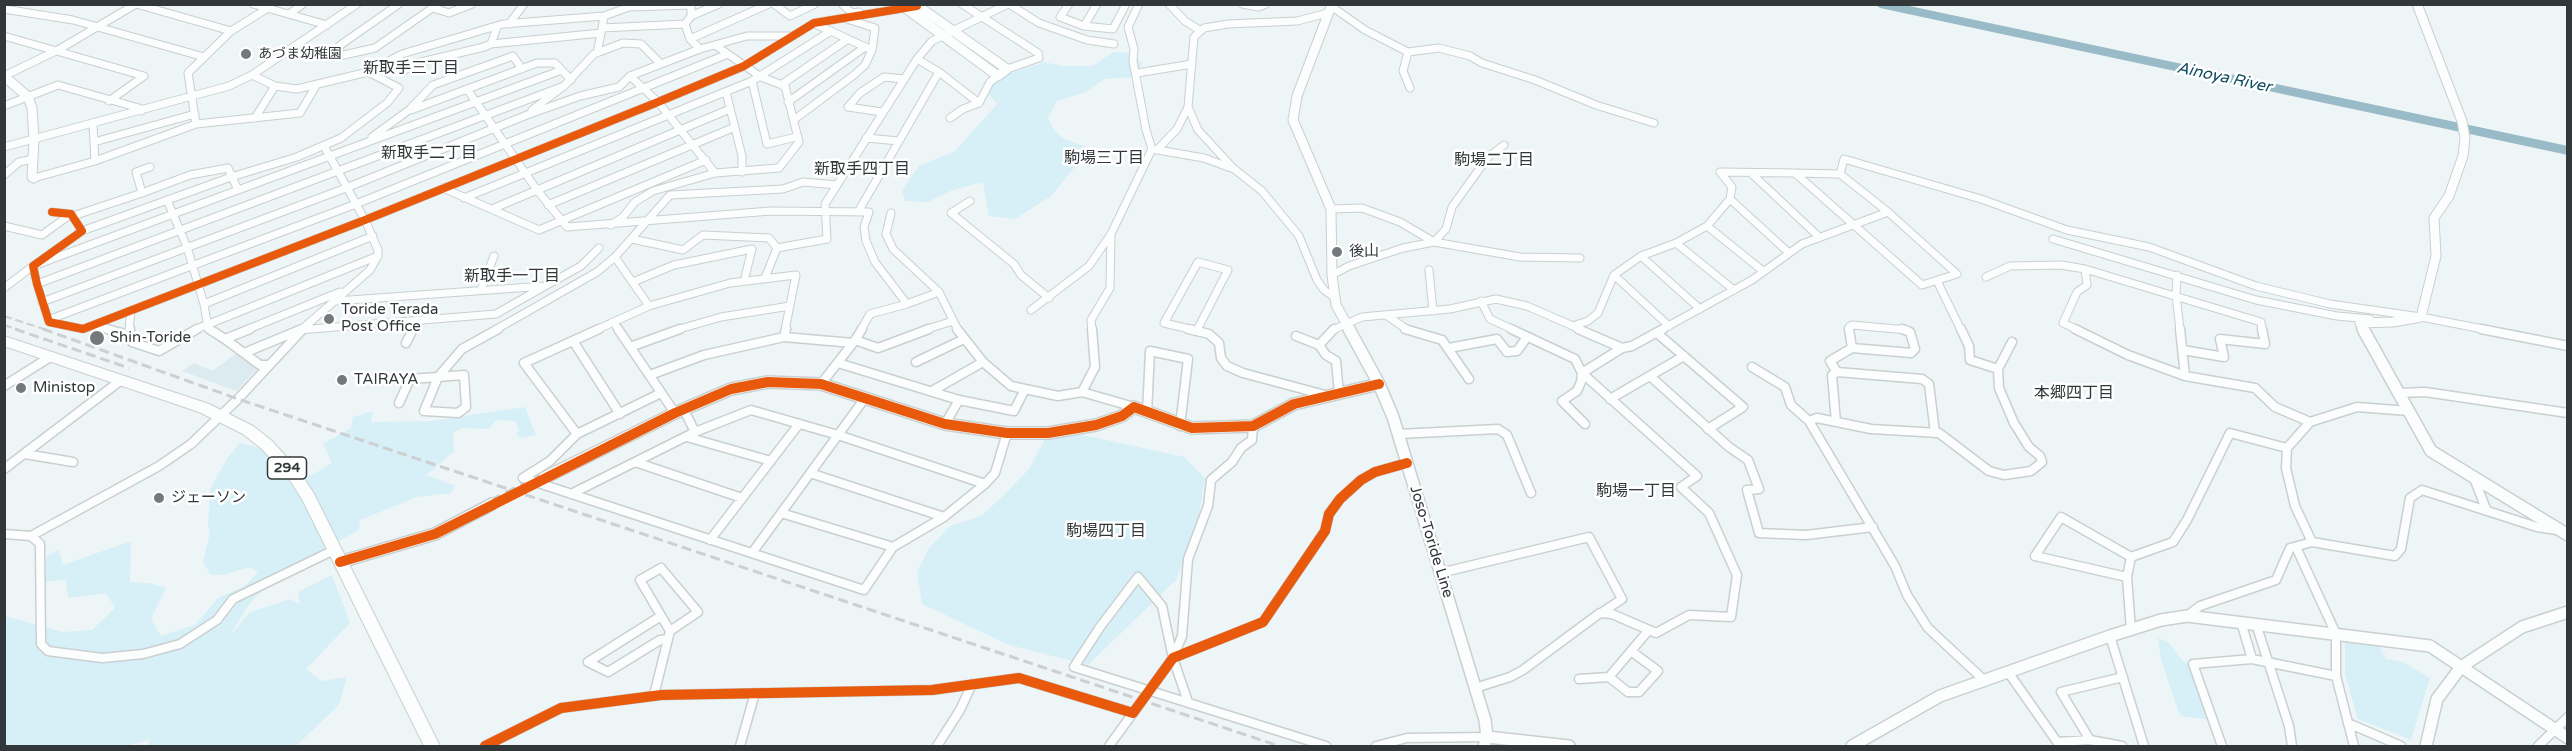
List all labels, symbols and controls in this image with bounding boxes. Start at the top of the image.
place label: あづま幼稚園 [258,46,342,62]
marker: あづま幼稚園 [239,47,253,61]
district label: 新取手三丁目 [363,59,459,79]
water label: Ainoya River [2175,59,2273,97]
district label: 新取手二丁目 [381,144,477,164]
district label: 駒場三丁目 [1064,149,1144,169]
district label: 駒場二丁目 [1454,151,1534,171]
district label: 新取手四丁目 [814,160,910,180]
place label: 後山 [1349,243,1379,261]
marker: 後山 [1330,245,1344,259]
district label: 新取手一丁目 [464,267,560,287]
place label: Toride Terada Post Office [341,301,438,336]
marker: Toride Terada Post Office [322,312,336,326]
marker: Shin-Toride [88,329,106,347]
place label: Shin-Toride [110,329,191,347]
place label: TAIRAYA [354,371,419,389]
marker: TAIRAYA [335,373,349,387]
place label: Ministop [33,379,95,397]
marker: Ministop [14,381,28,395]
district label: 本郷四丁目 [2034,384,2114,404]
road number: 294 [268,457,306,479]
district label: 駒場一丁目 [1596,482,1676,502]
street label: Joso-Toride Line [1405,484,1457,600]
place label: ジェーソン [171,489,246,507]
marker: ジェーソン [152,491,166,505]
district label: 駒場四丁目 [1066,522,1146,542]

